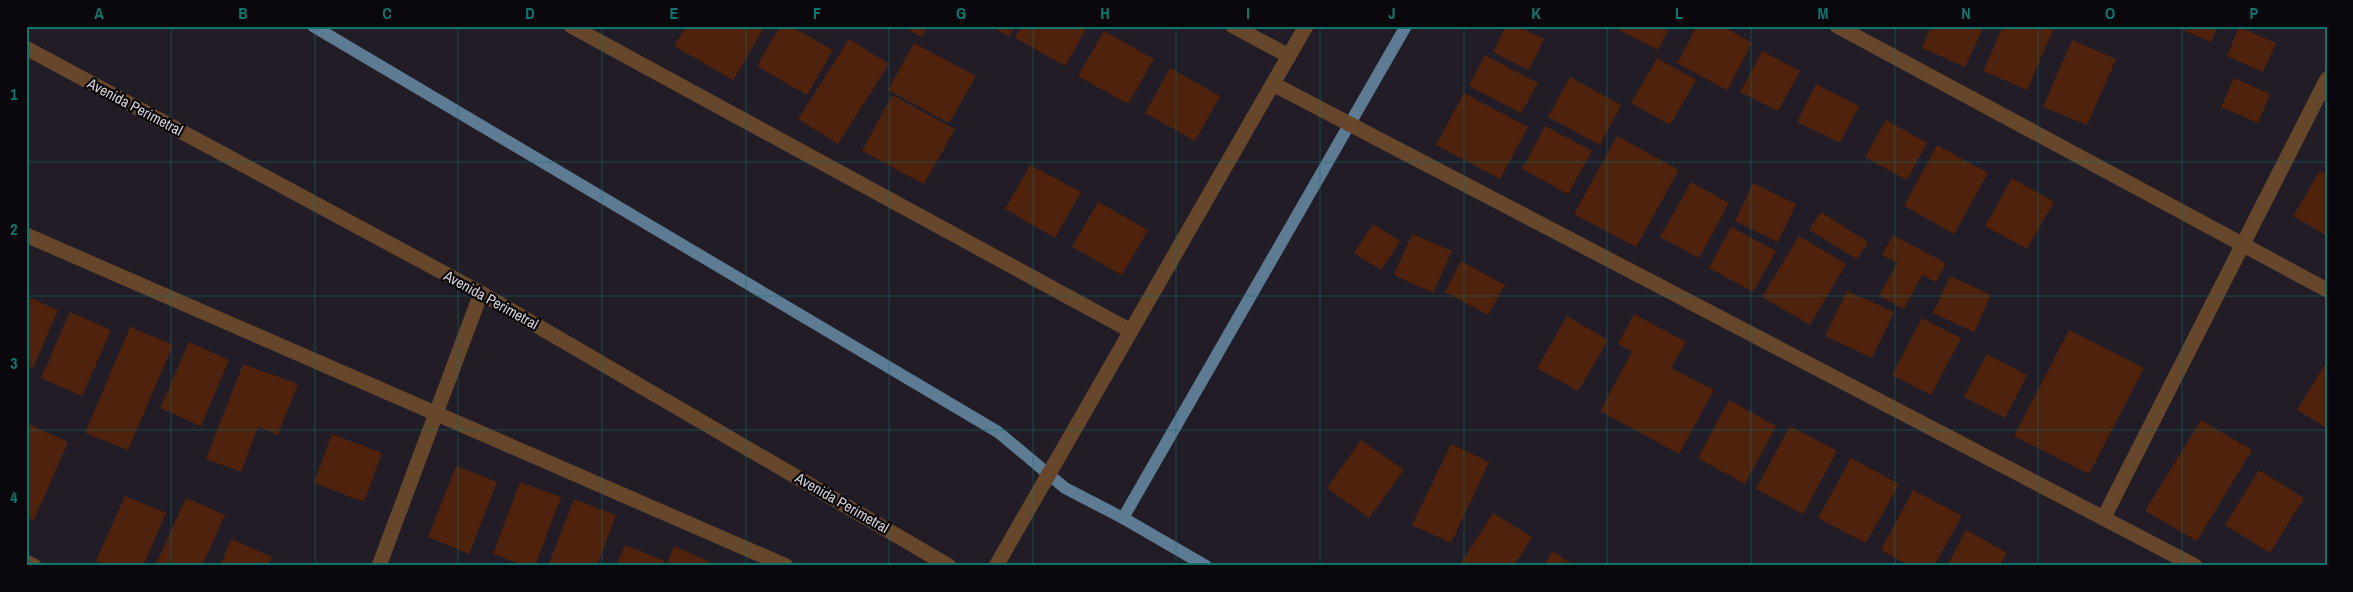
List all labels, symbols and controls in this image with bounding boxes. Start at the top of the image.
text: A [94,2,104,24]
text: B [238,2,248,24]
text: C [382,2,392,24]
text: D [525,2,535,24]
text: E [670,2,679,24]
text: F [813,2,821,24]
text: G [956,2,966,24]
text: H [1100,2,1110,24]
text: I [1246,2,1250,24]
text: J [1388,2,1396,24]
text: K [1531,2,1541,24]
text: L [1675,2,1683,24]
text: M [1818,2,1829,24]
text: N [1961,2,1971,24]
text: O [2105,2,2115,24]
text: P [2250,2,2259,24]
street label: Avenida Perimetral [83,72,187,140]
text: 1 [10,83,18,105]
text: 2 [10,218,18,240]
street label: Avenida Perimetral [439,264,542,334]
text: 3 [10,352,18,374]
street label: Avenida Perimetral [791,467,893,538]
text: 4 [10,486,18,508]

